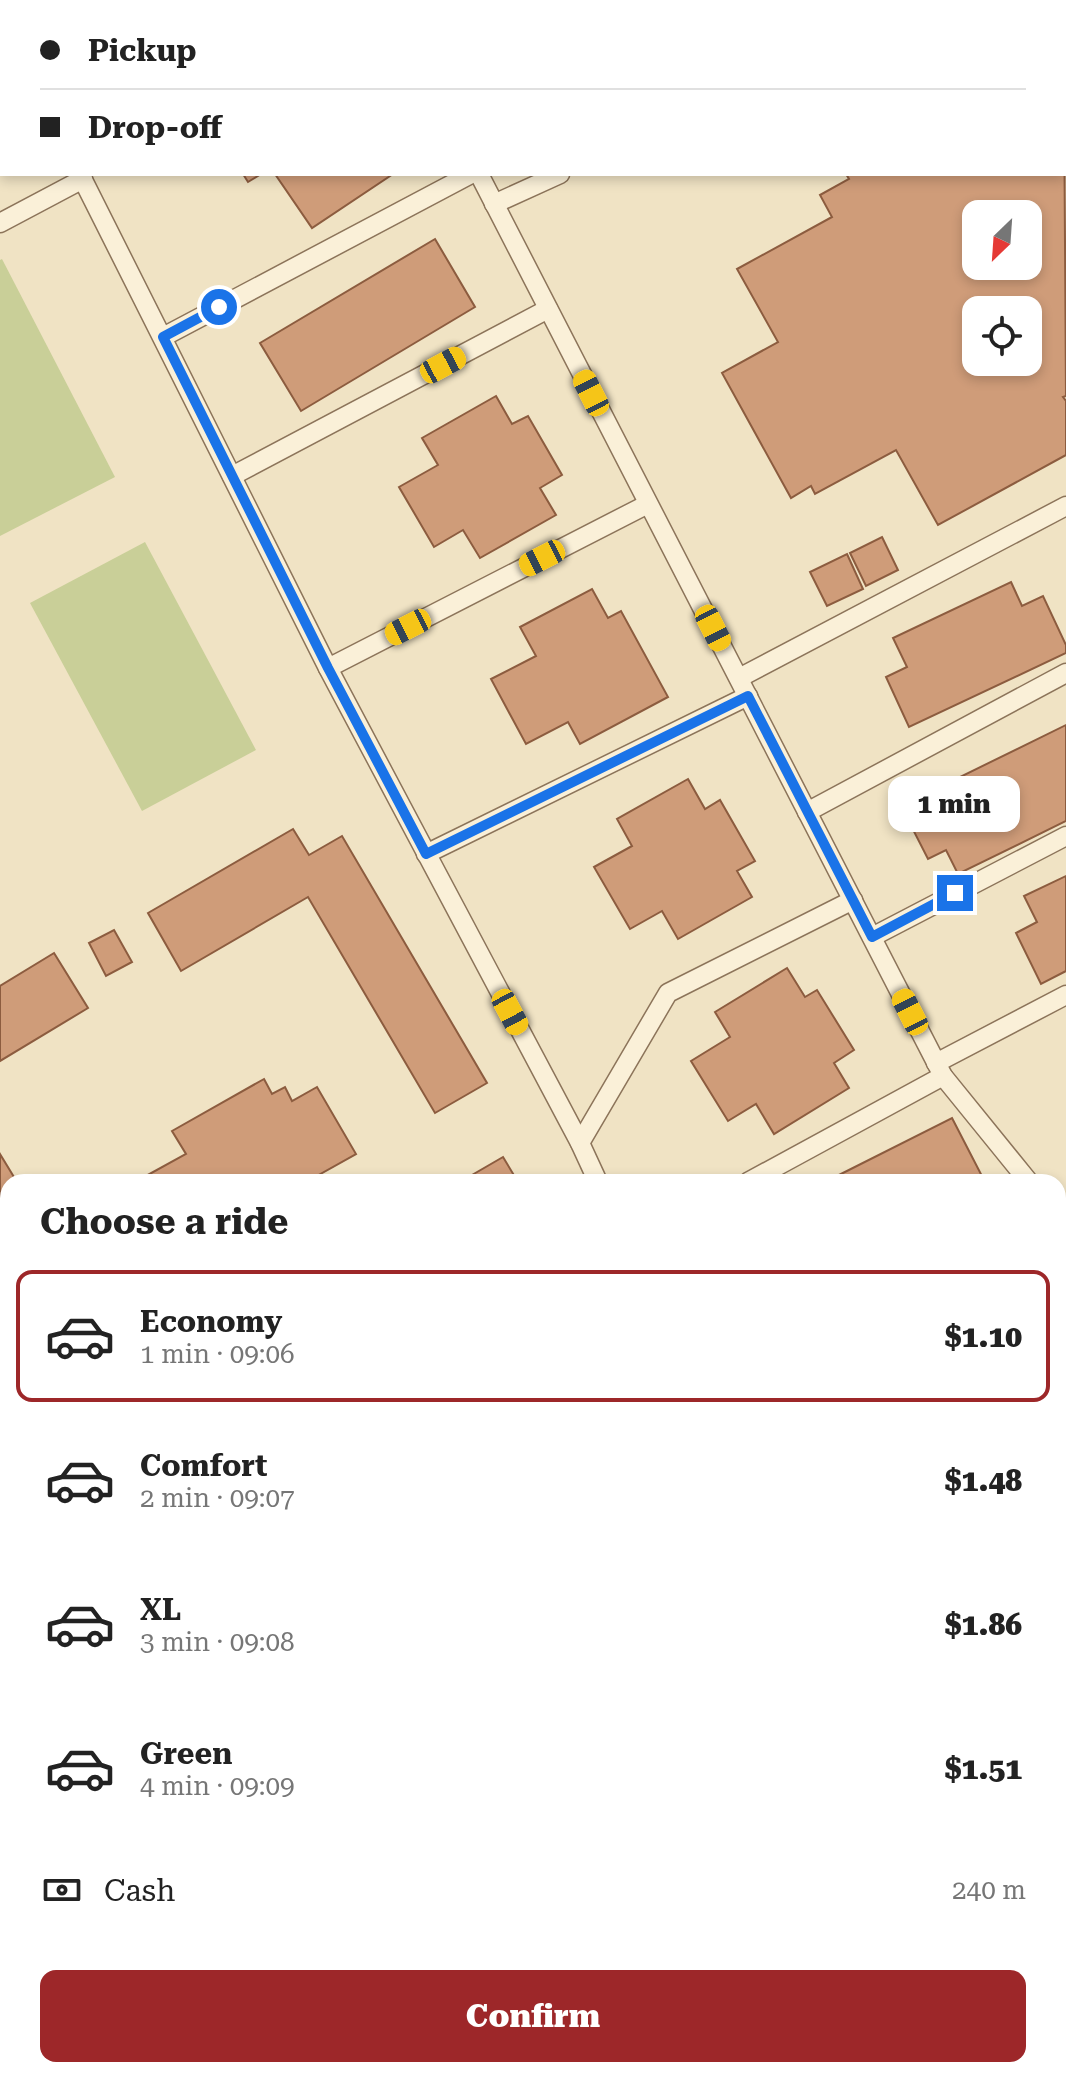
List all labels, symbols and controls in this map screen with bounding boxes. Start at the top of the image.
text: Pickup [88,33,196,68]
text: Drop-off [88,110,222,145]
north arrow [962,200,1042,280]
map controls [962,200,1042,376]
route start [201,289,237,325]
button: locate [962,296,1042,376]
car [416,343,470,387]
car [569,366,613,420]
car [515,536,569,580]
car [691,601,735,655]
car [381,605,435,649]
callout: 1 min [889,777,1021,833]
text: 1 min [917,789,991,819]
route end [937,875,973,911]
car [488,985,532,1039]
car [888,985,932,1039]
text: Choose a ride [40,1201,288,1243]
icon: car [44,1300,116,1372]
text: Economy [140,1304,282,1339]
text: $1.10 [945,1319,1022,1354]
text: 1 min · 09:06 [140,1339,295,1369]
icon: car [44,1444,116,1516]
text: Comfort [140,1448,267,1483]
text: $1.48 [945,1463,1022,1498]
text: 2 min · 09:07 [140,1483,295,1513]
icon: car [44,1588,116,1660]
text: XL [140,1592,181,1627]
text: $1.86 [945,1607,1022,1642]
text: 3 min · 09:08 [140,1627,295,1657]
icon: car [44,1732,116,1804]
text: Green [140,1736,232,1771]
text: $1.51 [945,1751,1022,1786]
text: 4 min · 09:09 [140,1771,295,1801]
icon: cash [40,1868,84,1912]
text: Cash [104,1873,175,1908]
text: 240 m [952,1875,1026,1905]
button: Confirm [40,1970,1026,2062]

